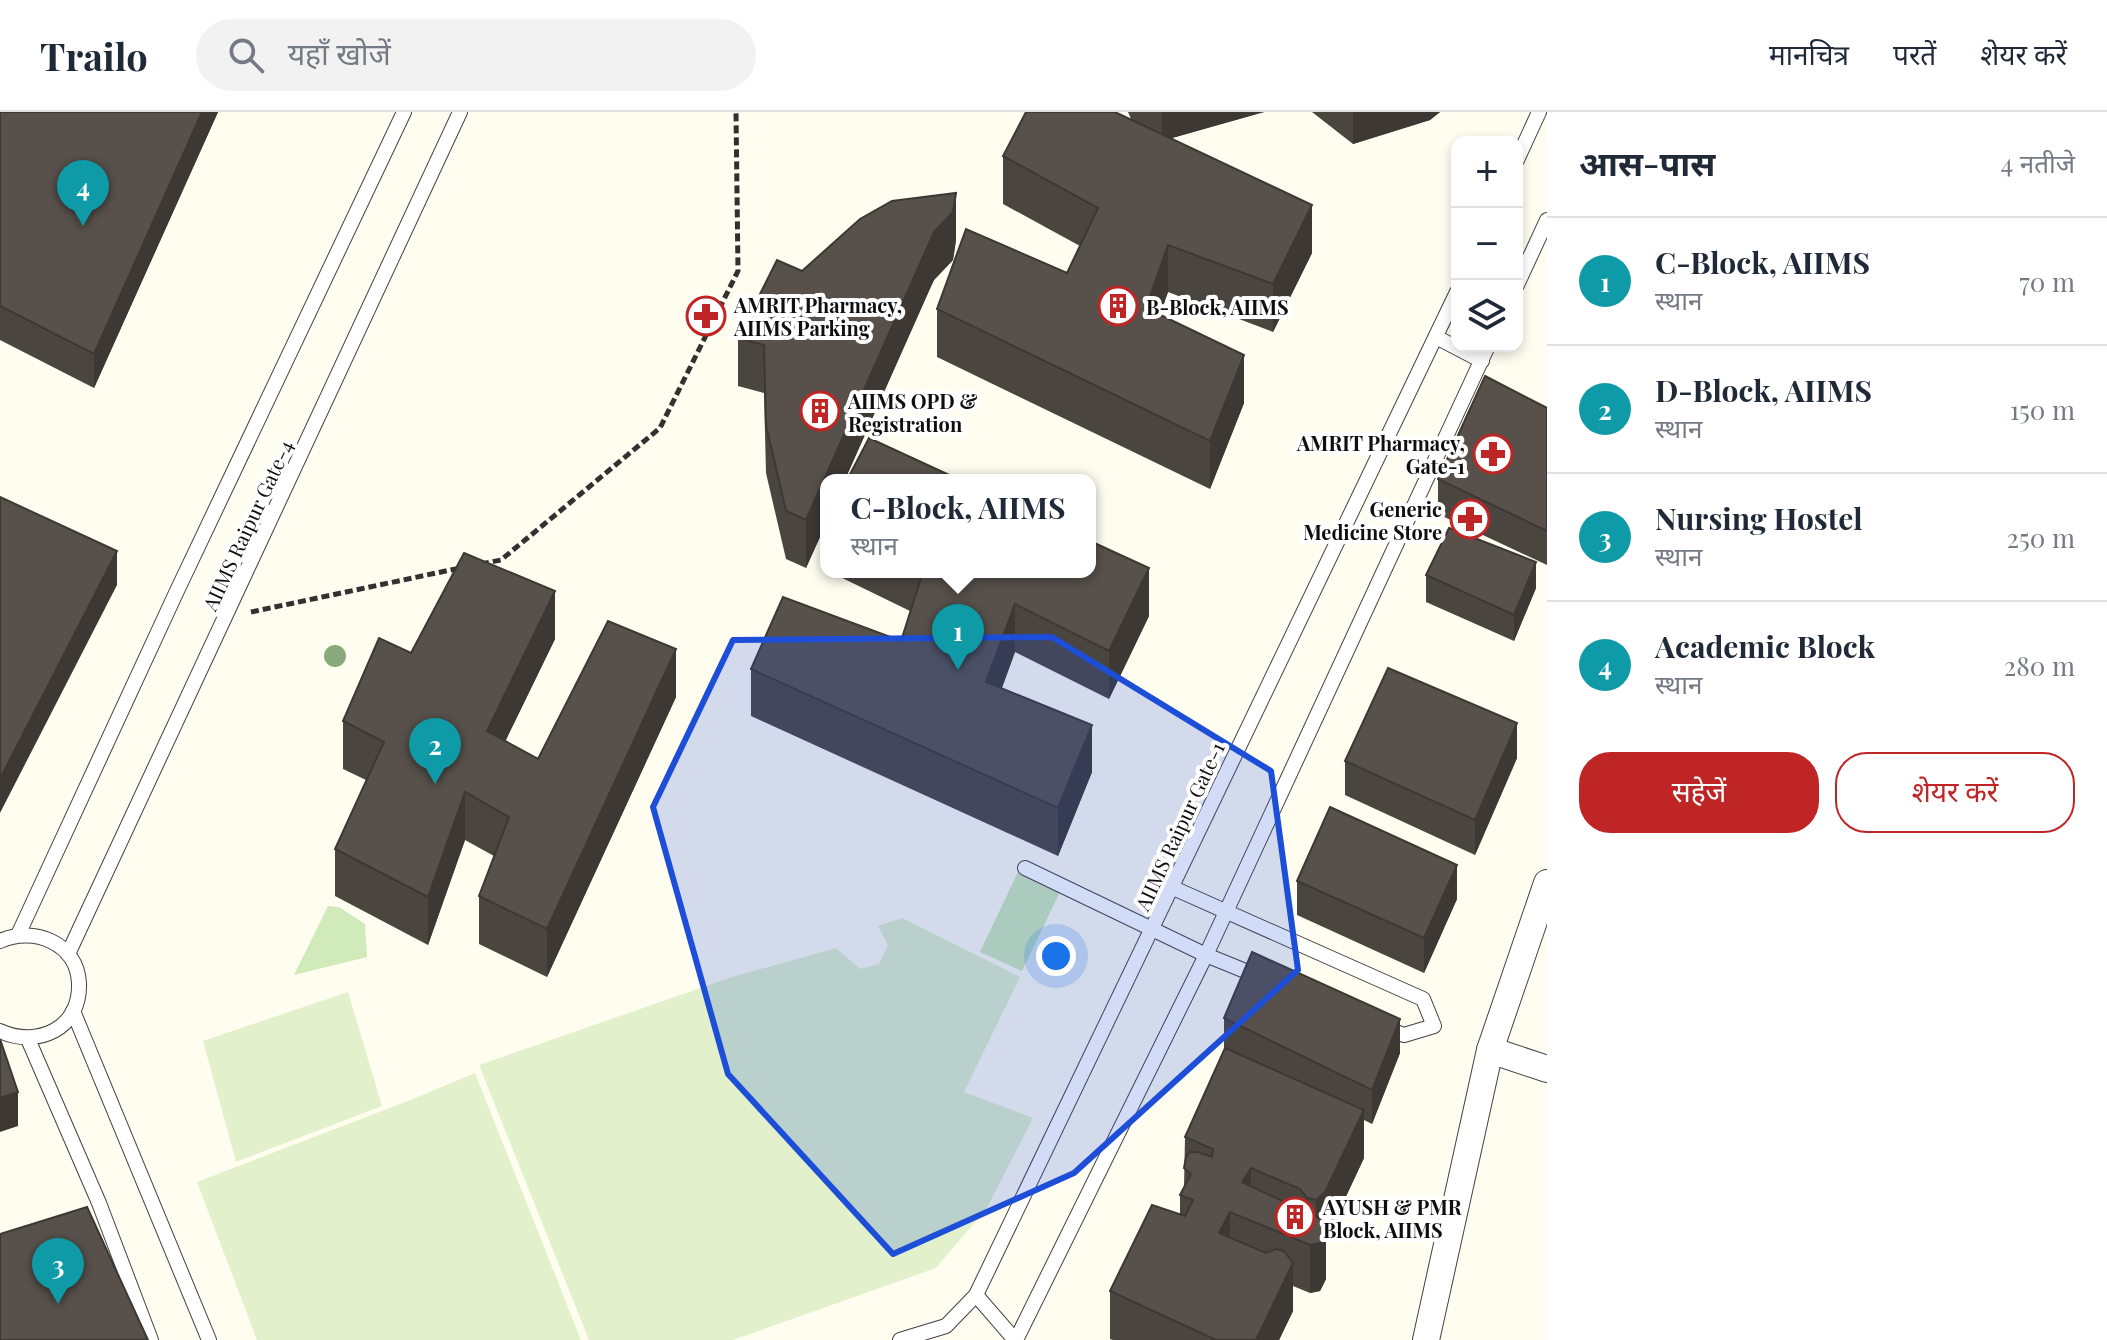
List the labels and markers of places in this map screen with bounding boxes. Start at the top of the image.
pin: 4 [57,160,109,226]
building icon: B-Block, AIIMS [1097,285,1139,327]
place label: AMRIT Pharmacy, AIIMS Parking [733,291,902,341]
place label: B-Block, AIIMS [1146,293,1289,320]
pharmacy icon: AMRIT Pharmacy, AIIMS Parking [685,295,727,337]
place label: AIIMS OPD & Registration [847,387,977,437]
building icon: AIIMS OPD & Registration [799,390,841,432]
place label: AMRIT Pharmacy, Gate-1 [1296,429,1465,479]
pharmacy icon: AMRIT Pharmacy, Gate-1 [1472,433,1514,475]
place label: Generic Medicine Store [1303,495,1442,545]
pharmacy icon: Generic Medicine Store [1449,498,1491,540]
pin: 1 [932,604,984,670]
pin: 2 [409,718,461,784]
place label: AYUSH & PMR Block, AIIMS [1322,1193,1463,1243]
building icon: AYUSH & PMR Block, AIIMS [1274,1196,1316,1238]
pin: 3 [32,1238,84,1304]

